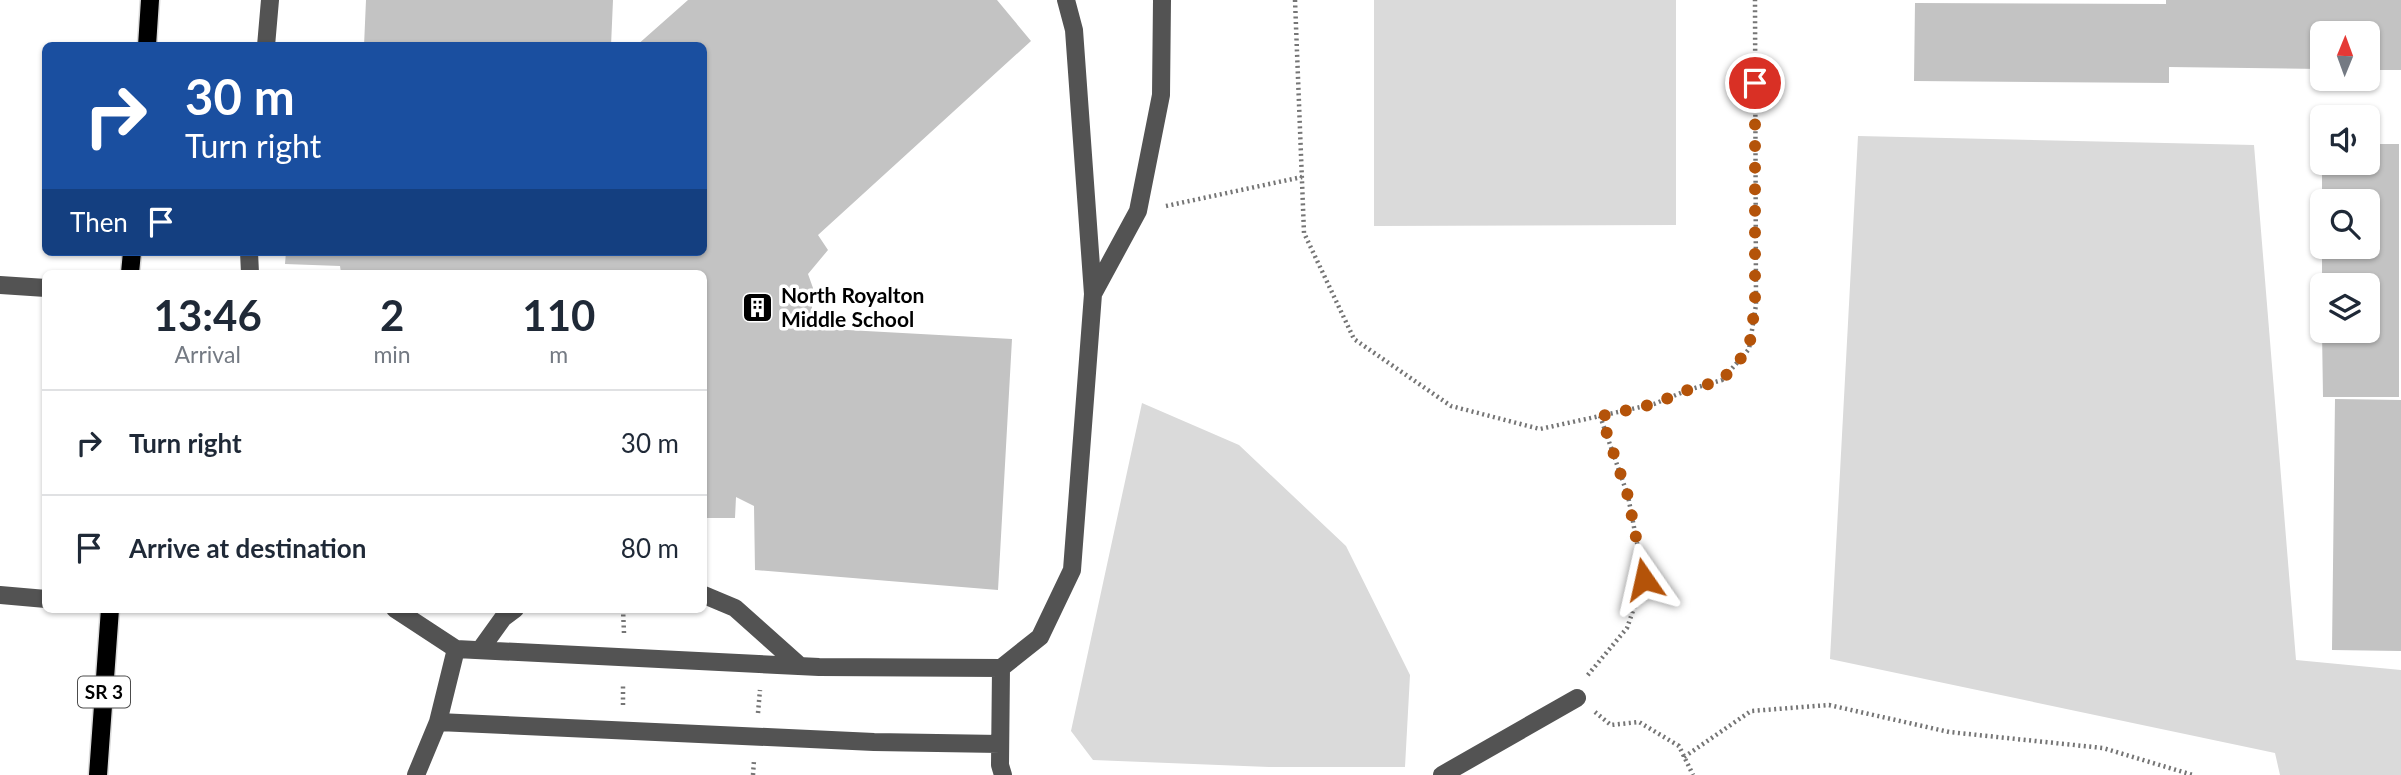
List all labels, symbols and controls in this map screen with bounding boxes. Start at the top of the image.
north arrow [2310,21,2380,91]
map controls [2310,21,2380,343]
pin [1725,53,1785,113]
icon: arrive [1736,64,1774,102]
text: 30 m [185,67,295,125]
icon: right [70,70,161,161]
button: sound [2310,105,2380,175]
text: Turn right [185,126,321,165]
button: search [2310,189,2380,259]
icon: arrive [142,203,180,241]
text: Then [70,206,128,238]
button: layers [2310,273,2380,343]
place label: North Royalton Middle School [781,282,924,331]
text: 13:46 [154,290,262,340]
text: 2 [380,290,404,340]
text: 110 [522,290,595,340]
building icon: North Royalton Middle School [741,291,775,325]
text: Arrival [175,340,241,368]
text: min [373,340,411,368]
text: m [549,340,568,368]
icon: right [70,424,108,462]
text: Turn right [129,427,242,459]
text: 30 m [621,427,679,459]
icon: arrive [70,529,108,567]
text: Arrive at destination [129,532,366,564]
text: 80 m [621,532,679,564]
position arrow [1607,542,1681,616]
road number: SR 3 [78,677,130,708]

